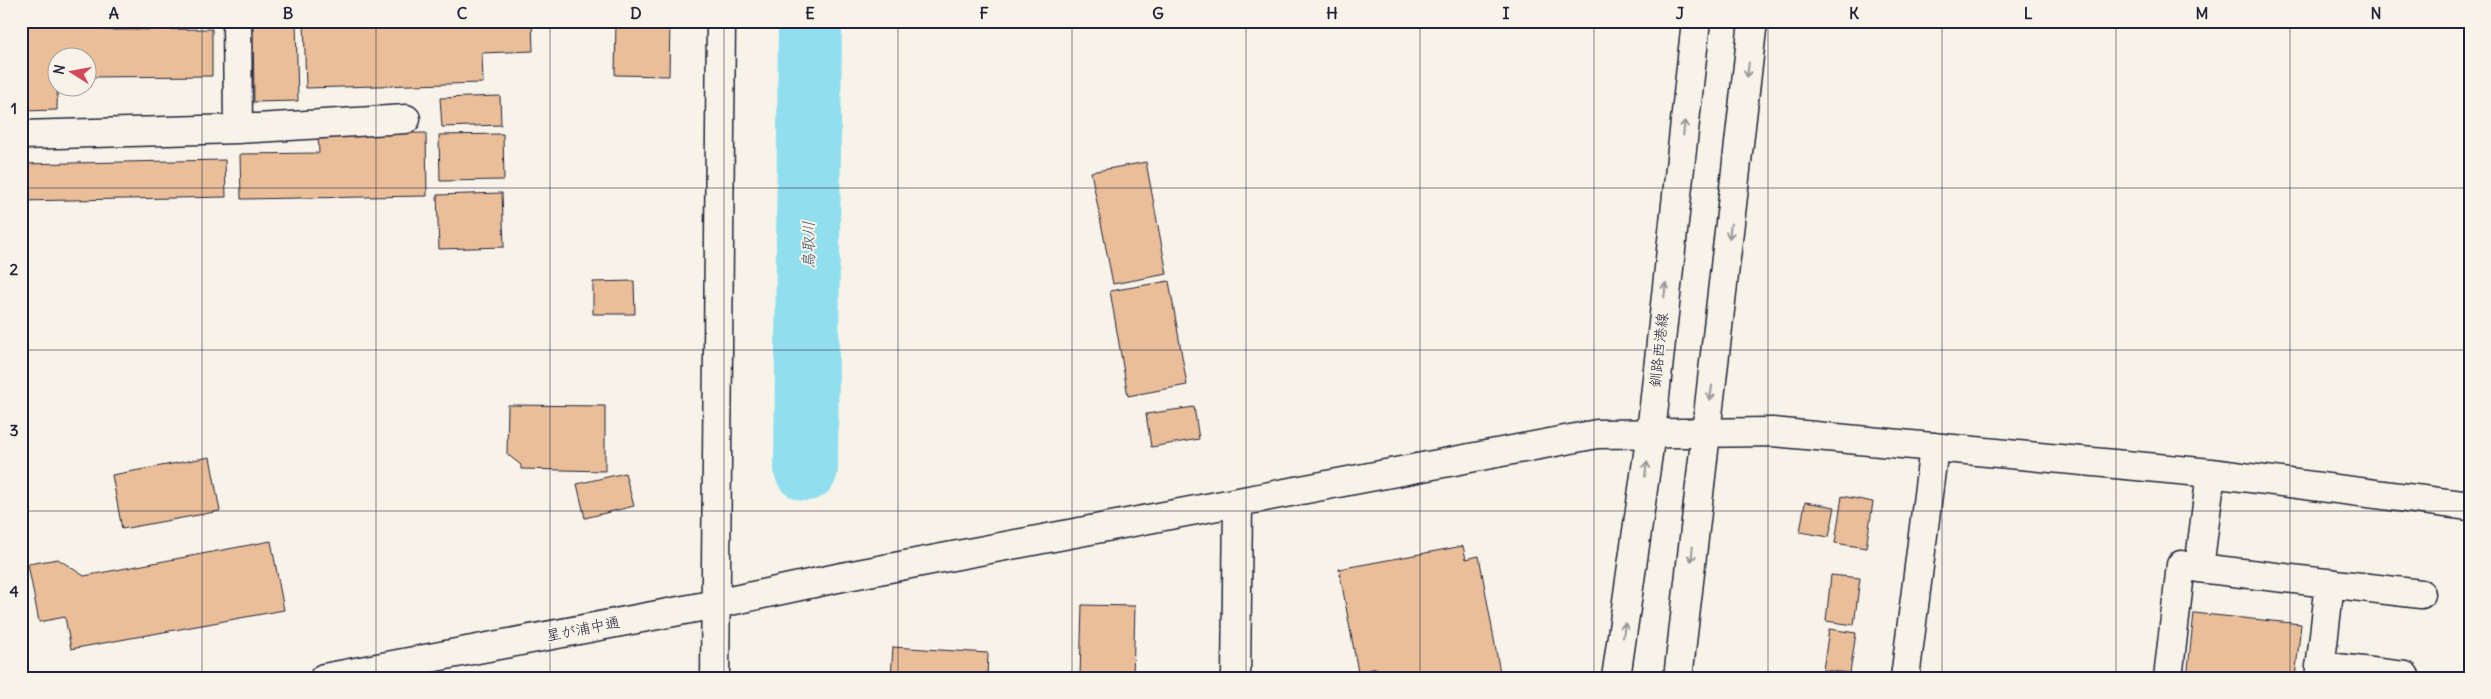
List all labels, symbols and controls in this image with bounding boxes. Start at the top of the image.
text: A [109,3,119,23]
text: B [283,3,294,23]
text: C [457,3,468,23]
text: D [630,3,642,23]
text: E [805,3,815,23]
text: F [979,3,989,23]
text: G [1152,3,1164,23]
text: H [1326,3,1338,23]
text: I [1503,3,1510,23]
text: J [1676,3,1685,23]
text: K [1849,3,1859,23]
text: L [2024,3,2033,23]
text: M [2196,3,2209,23]
text: N [2370,3,2382,23]
north arrow [48,48,98,98]
one-way arrow [1743,61,1753,77]
text: N [49,63,69,76]
text: 1 [11,98,17,118]
one-way arrow [1679,120,1689,136]
water label: 鳥取川 [798,221,818,269]
one-way arrow [1725,223,1735,239]
text: 2 [10,259,19,279]
one-way arrow [1660,282,1670,298]
street label: 釧路西港線 [1645,312,1672,388]
one-way arrow [1706,384,1716,400]
text: 3 [9,420,19,440]
one-way arrow [1641,461,1651,477]
one-way arrow [1687,546,1697,562]
text: 4 [9,581,19,601]
street label: 星が浦中通 [544,612,622,645]
one-way arrow [1619,622,1629,638]

